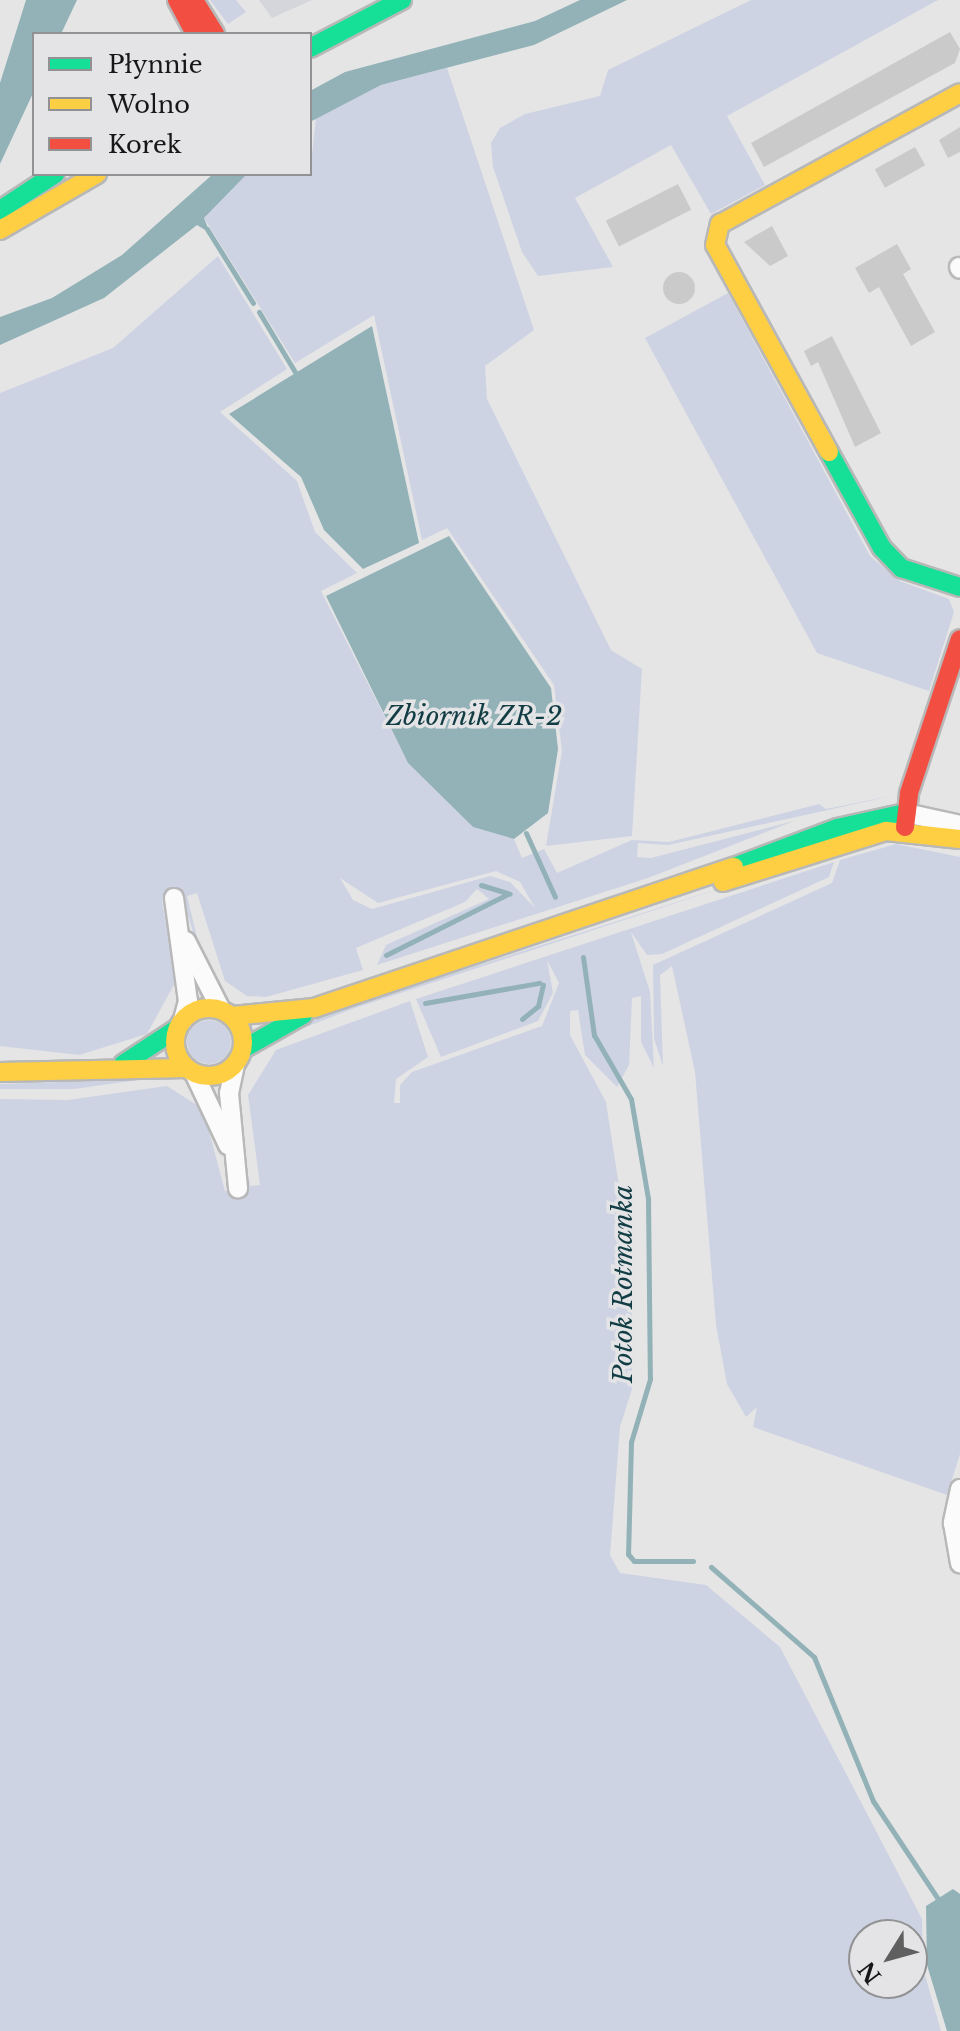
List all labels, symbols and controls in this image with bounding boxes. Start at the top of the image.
legend [32,32,312,176]
text: Płynnie [108,50,203,79]
text: Wolno [108,90,190,119]
text: Korek [108,130,181,159]
water label: Zbiornik ZR-2 [386,701,562,733]
water label: Potok Rotmanka [608,1185,640,1383]
north arrow [848,1919,928,1999]
text: N [853,1956,887,1989]

